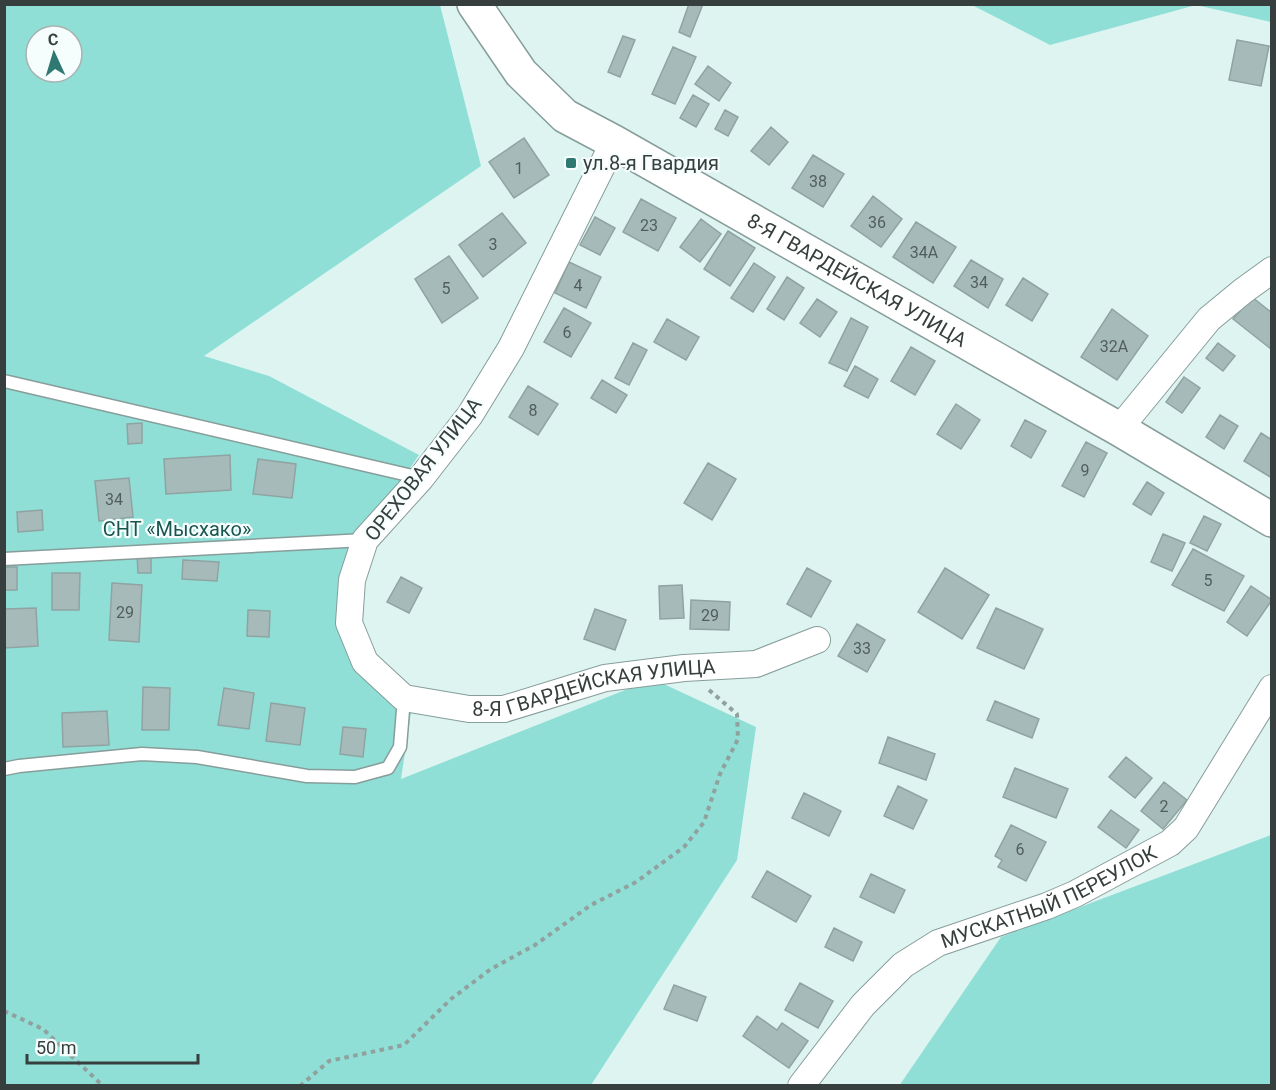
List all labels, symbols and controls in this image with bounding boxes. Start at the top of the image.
north arrow [24,24,84,84]
text: С [47,30,59,49]
place label: ул.8-я Гвардия [583,151,719,175]
marker: ул.8-я Гвардия [564,156,578,170]
house number: 1 [515,159,524,178]
house number: 38 [809,172,827,191]
street label: 8-Я ГВАРДЕЙСКАЯ УЛИЦА [743,208,971,352]
house number: 36 [868,213,886,232]
house number: 23 [640,216,658,235]
house number: 3 [489,235,498,254]
house number: 34А [910,243,939,262]
house number: 34 [970,273,988,292]
house number: 4 [574,276,583,295]
house number: 5 [442,279,451,298]
house number: 6 [563,323,572,342]
house number: 32А [1100,337,1129,356]
street label: ОРЕХОВАЯ УЛИЦА [360,393,486,545]
house number: 8 [529,401,538,420]
house number: 9 [1081,461,1090,480]
house number: 34 [105,490,123,509]
park label: СНТ «Мысхако» [103,517,251,541]
house number: 5 [1204,571,1213,590]
house number: 29 [116,603,134,622]
house number: 29 [701,606,719,625]
house number: 33 [853,639,871,658]
street label: 8-Я ГВАРДЕЙСКАЯ УЛИЦА [472,654,716,721]
house number: 2 [1160,797,1169,816]
street label: МУСКАТНЫЙ ПЕРЕУЛОК [938,840,1161,953]
house number: 6 [1016,840,1025,859]
scale bar [27,1027,198,1065]
text: 50 m [36,1037,76,1058]

